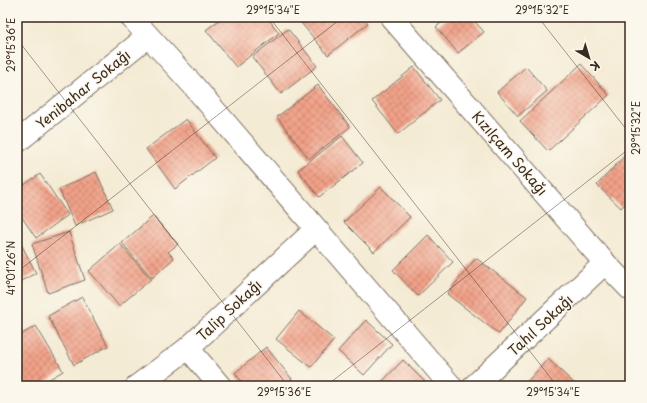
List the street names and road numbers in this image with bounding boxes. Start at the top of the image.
street label: Yenibahar Sokağı [31,44,135,134]
street label: Kızılçam Sokağı [467,106,553,200]
street label: Talip Sokağı [192,274,266,346]
street label: Tahıl Sokağı [503,289,577,361]

